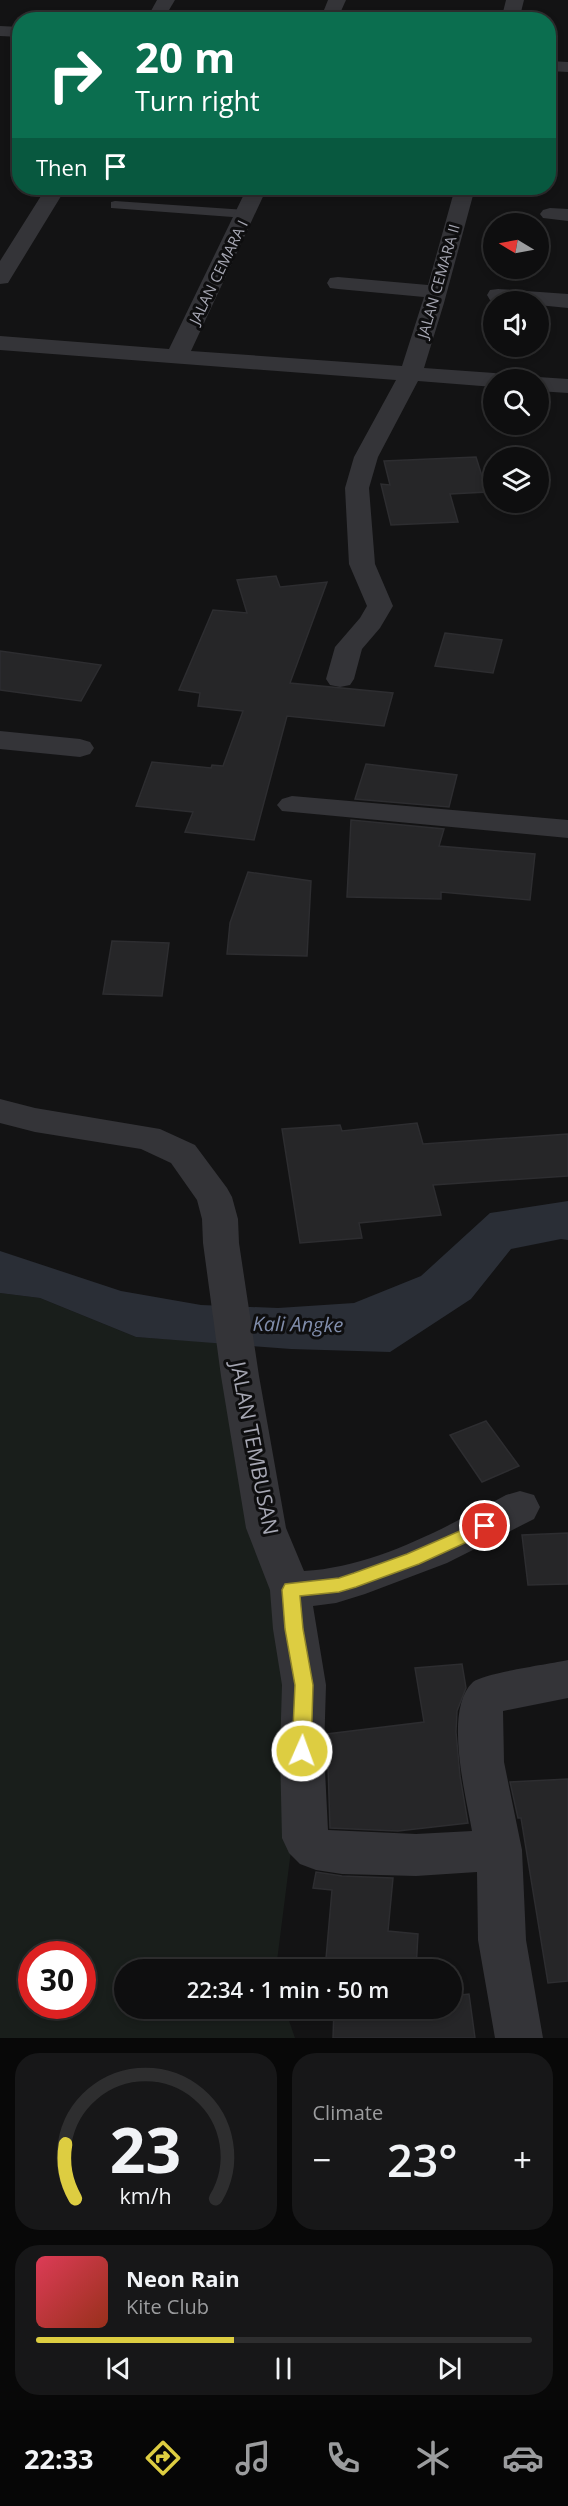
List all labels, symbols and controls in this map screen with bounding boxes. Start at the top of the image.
text: 20 m [135,28,235,85]
icon: right [36,36,114,114]
text: Turn right [135,82,260,119]
icon: arrive [99,150,132,183]
text: Then [36,152,87,182]
north arrow [483,213,549,279]
map controls [483,213,549,513]
street label: JALAN CEMARA I [183,217,252,329]
street label: JALAN CEMARA II [412,222,464,342]
button: sound [483,291,549,357]
button: search [483,369,549,435]
button: layers [483,447,549,513]
water label: Kali Angke [252,1310,344,1338]
street label: JALAN TEMBUSAN [224,1357,286,1537]
pin [459,1500,510,1551]
icon: arrive [468,1509,501,1542]
position arrow [270,1719,334,1783]
speed limit sign: 30 [18,1941,96,2019]
text: 22:34 · 1 min · 50 m [187,1974,389,2004]
text: Climate [313,2099,383,2126]
text: 23 [110,2106,181,2191]
text: 23° [387,2129,458,2190]
text: − [313,2137,331,2182]
text: + [513,2137,532,2182]
text: km/h [120,2181,172,2210]
text: Neon Rain [126,2263,240,2293]
text: Kite Club [126,2293,209,2320]
icon: previous [102,2352,135,2385]
icon: pause [267,2352,300,2385]
icon: next [433,2352,466,2385]
icon: directions [142,2437,184,2479]
icon: music [232,2437,274,2479]
icon: phone [322,2437,364,2479]
icon: climate [412,2437,454,2479]
icon: car [502,2437,544,2479]
text: 22:33 [24,2440,93,2477]

